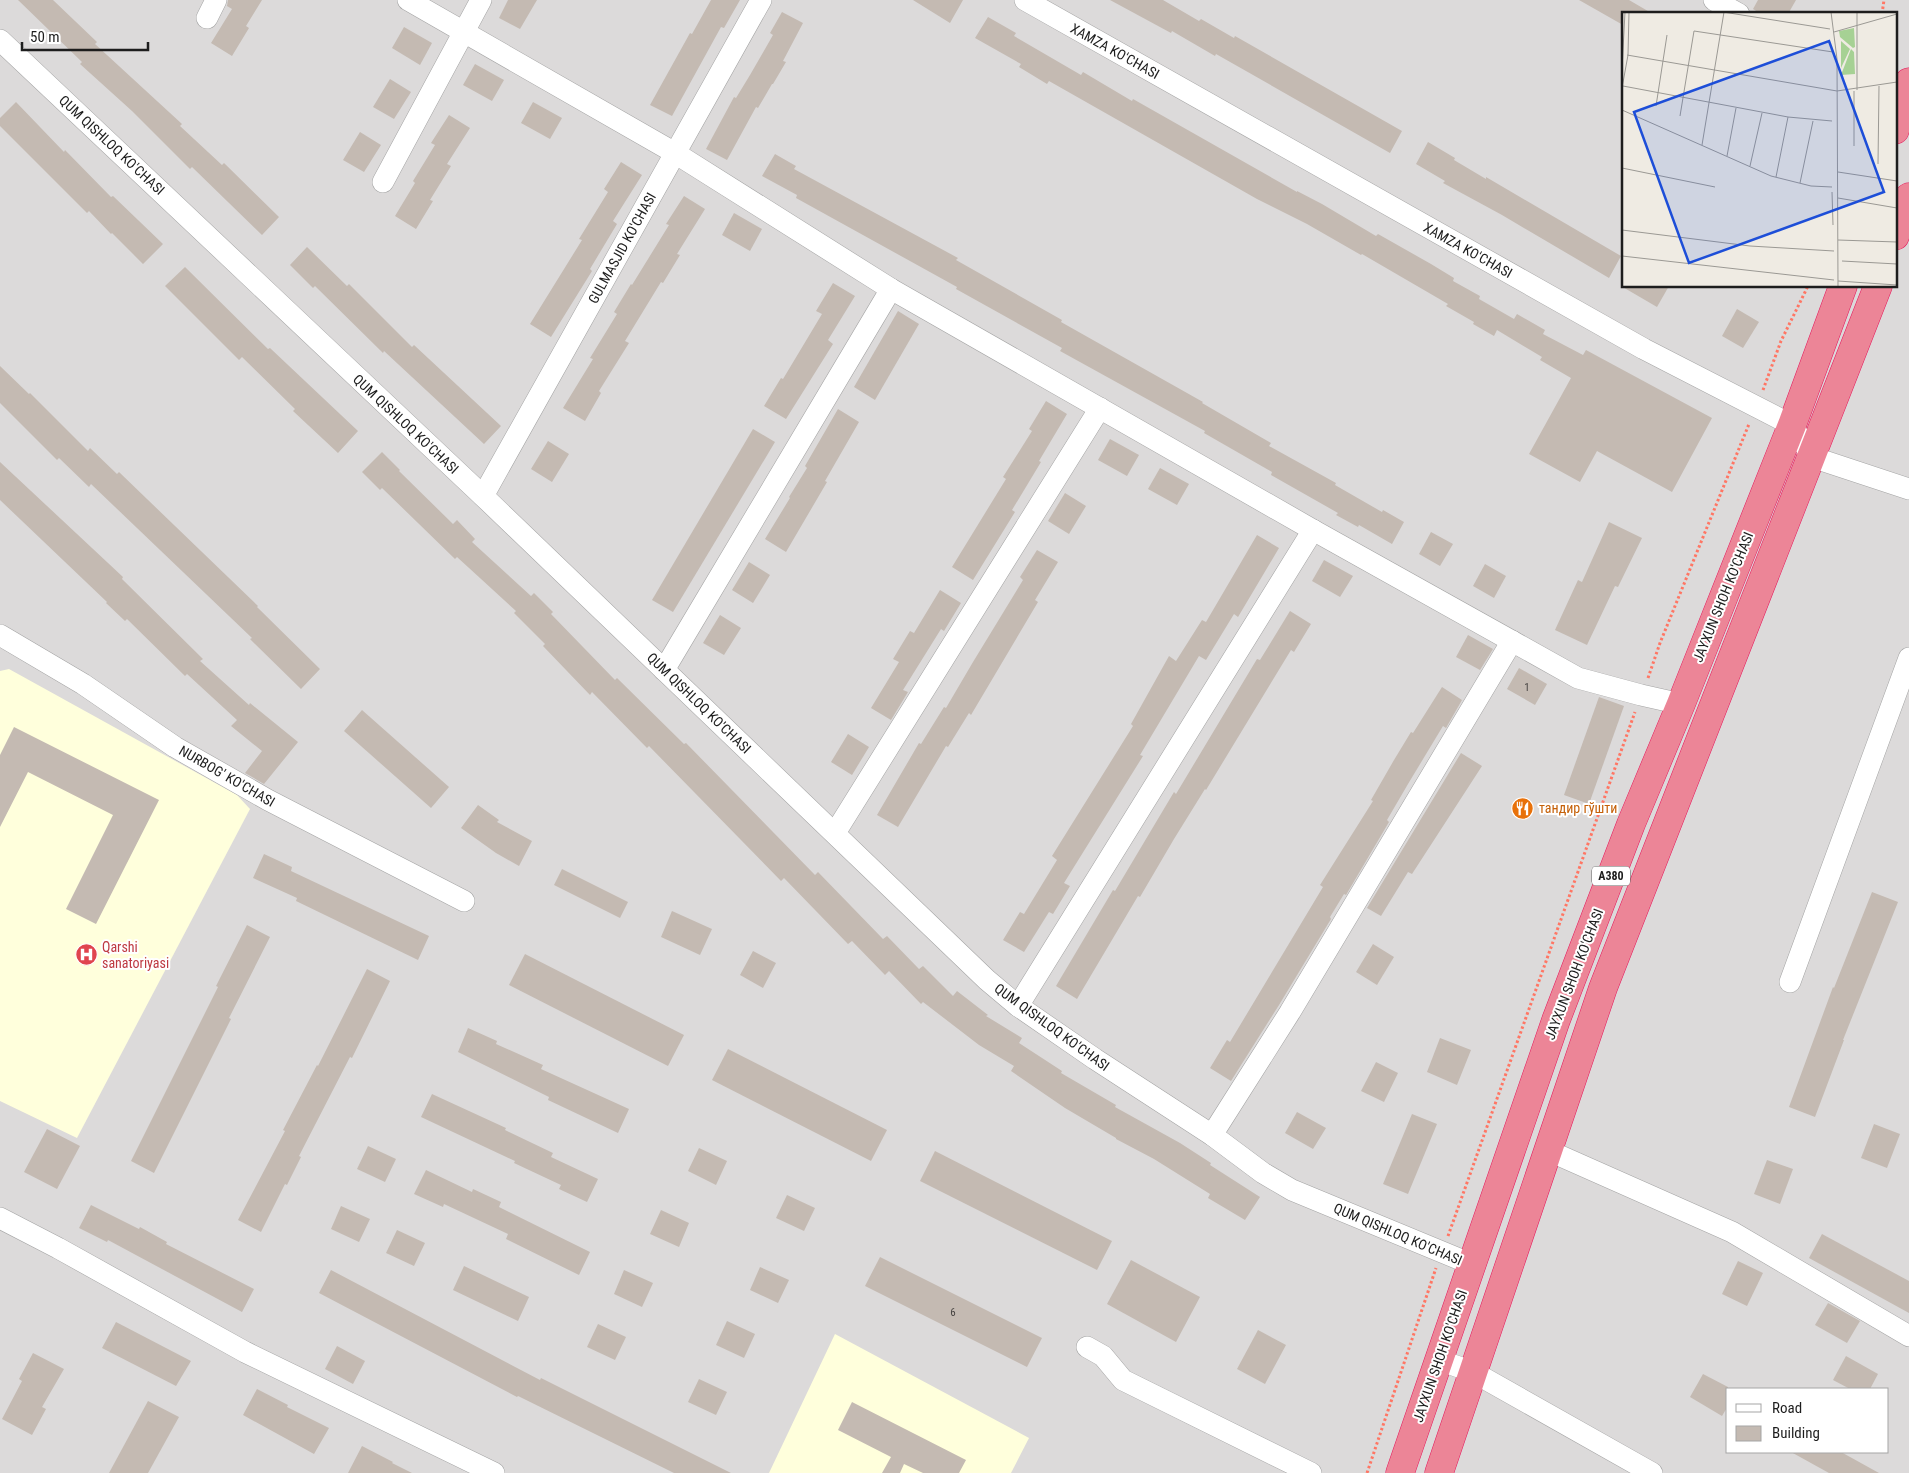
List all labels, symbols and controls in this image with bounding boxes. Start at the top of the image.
inset map [1622,12,1896,288]
scale bar [22,20,149,52]
street label: XAMZA KO'CHASI [1068,20,1162,82]
text: 50 m [30,28,60,46]
street label: QUM QISHLOQ KO'CHASI [56,92,168,198]
street label: GULMASJID KO'CHASI [585,190,659,306]
street label: XAMZA KO'CHASI [1421,219,1515,281]
street label: QUM QISHLOQ KO'CHASI [350,371,462,477]
street label: JAYXUN SHOH KO'CHASI [1690,530,1756,664]
street label: QUM QISHLOQ KO'CHASI [644,649,754,757]
house number: 1 [1524,681,1530,694]
street label: NURBOG' KO'CHASI [176,742,278,810]
restaurant icon: тандир гўшти [1511,796,1535,820]
place label: тандир гўшти [1539,800,1617,816]
road number: A380 [1592,866,1630,886]
street label: JAYXUN SHOH KO'CHASI [1542,906,1606,1042]
place label: Qarshi sanatoriyasi [102,939,169,971]
hospital icon: Qarshi sanatoriyasi [74,943,98,967]
street label: QUM QISHLOQ KO'CHASI [991,980,1113,1074]
street label: QUM QISHLOQ KO'CHASI [1331,1200,1465,1268]
street label: JAYXUN SHOH KO'CHASI [1410,1288,1470,1424]
house number: 6 [950,1306,956,1319]
legend [1726,1388,1889,1453]
text: Road [1772,1399,1802,1417]
text: Building [1772,1424,1820,1442]

